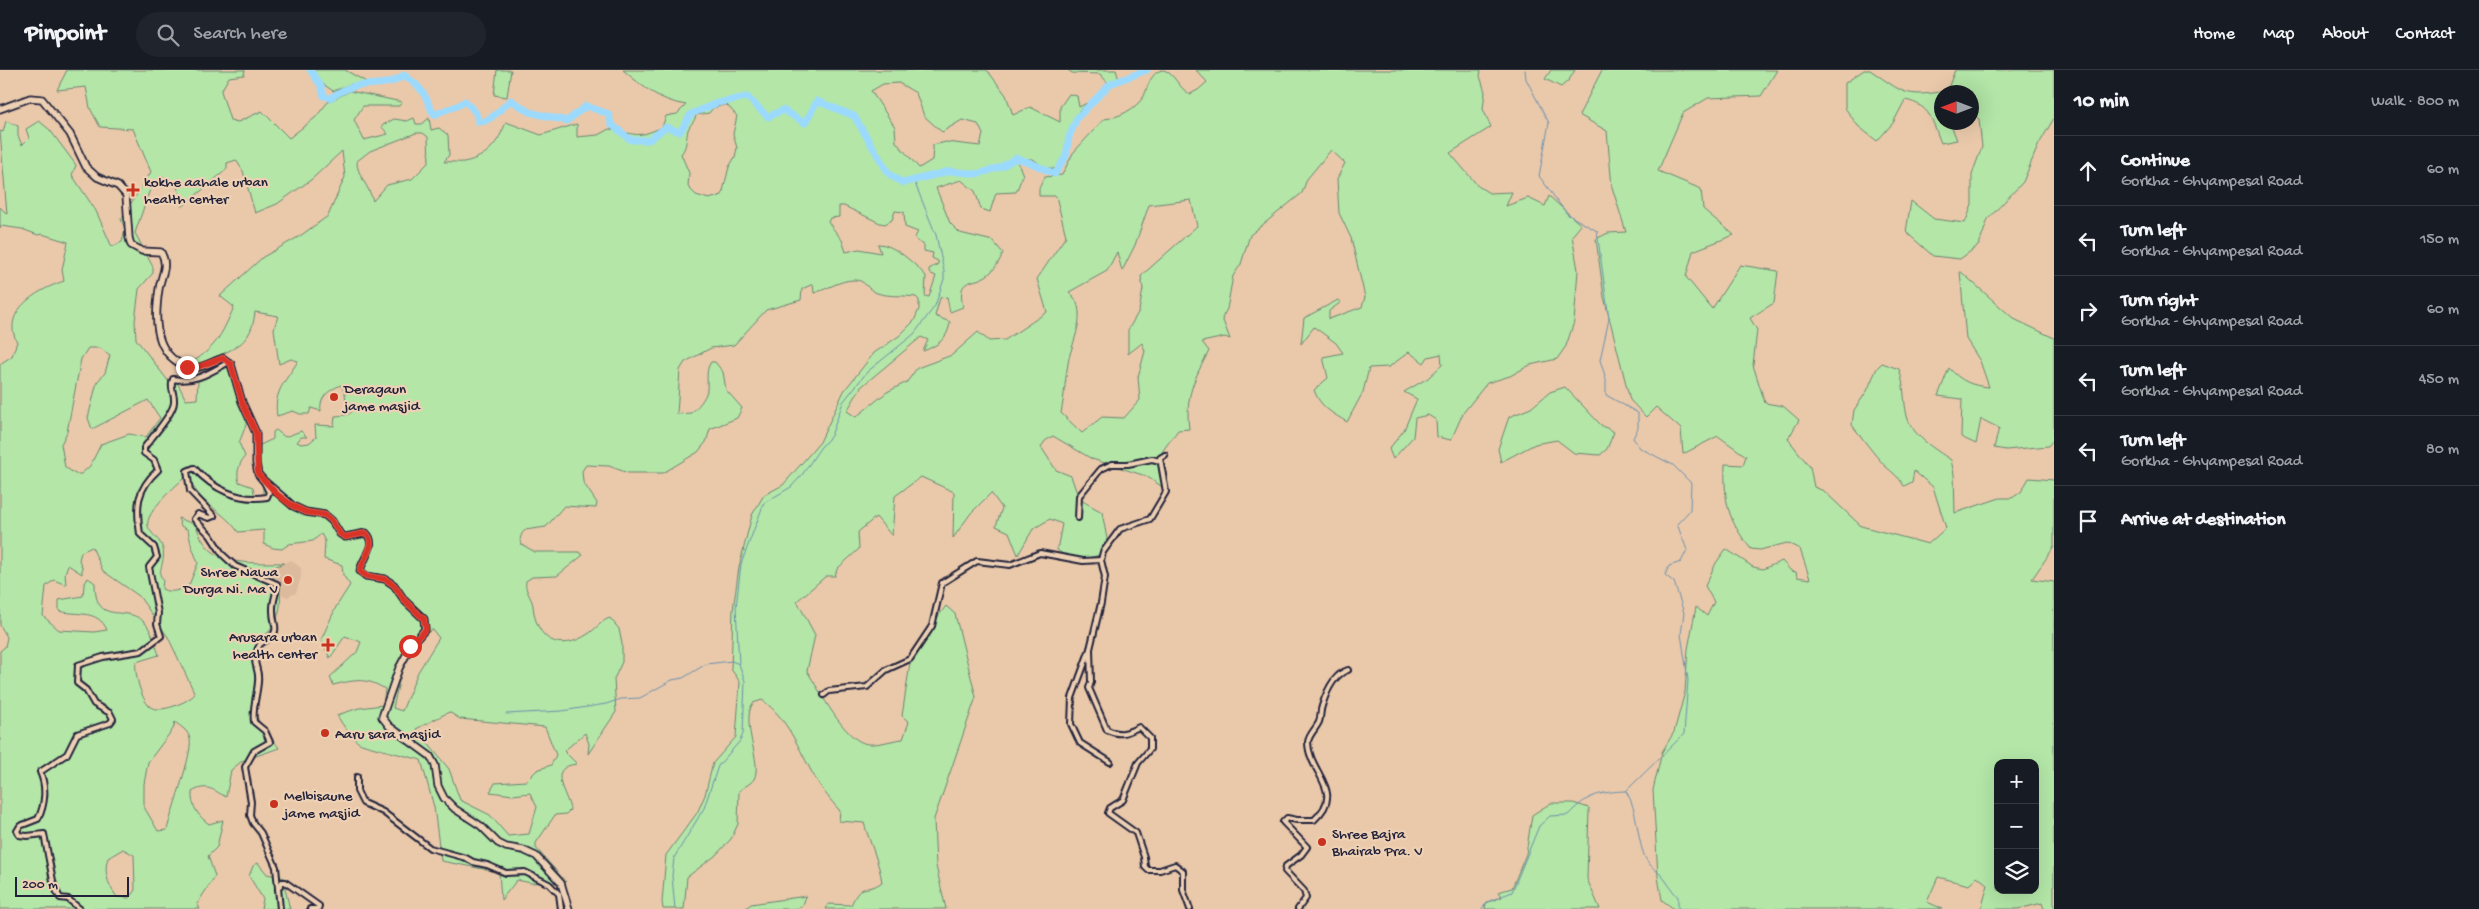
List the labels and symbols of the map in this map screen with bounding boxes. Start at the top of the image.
north arrow [1934,85,1979,130]
place label: kokhe aahale urban health center [144,174,268,209]
marker: kokhe aahale urban health center [126,183,140,197]
route end [176,356,199,379]
place label: Deragaun jame masjid [341,381,421,416]
marker: Deragaun jame masjid [328,391,340,403]
place label: Shree Nawa Durga Ni. Ma V [183,564,279,599]
marker: Shree Nawa Durga Ni. Ma V [282,574,294,586]
place label: Arusara urban health center [229,629,319,664]
route start [399,635,422,658]
marker: Arusara urban health center [321,638,335,652]
place label: Aaru sara masjid [335,726,441,744]
marker: Aaru sara masjid [319,727,331,739]
place label: Melbisaune jame masjid [281,788,361,823]
marker: Melbisaune jame masjid [268,798,280,810]
place label: Shree Bajra Bhairab Pra. V [1331,826,1423,861]
marker: Shree Bajra Bhairab Pra. V [1316,836,1328,848]
scale bar [15,874,129,897]

